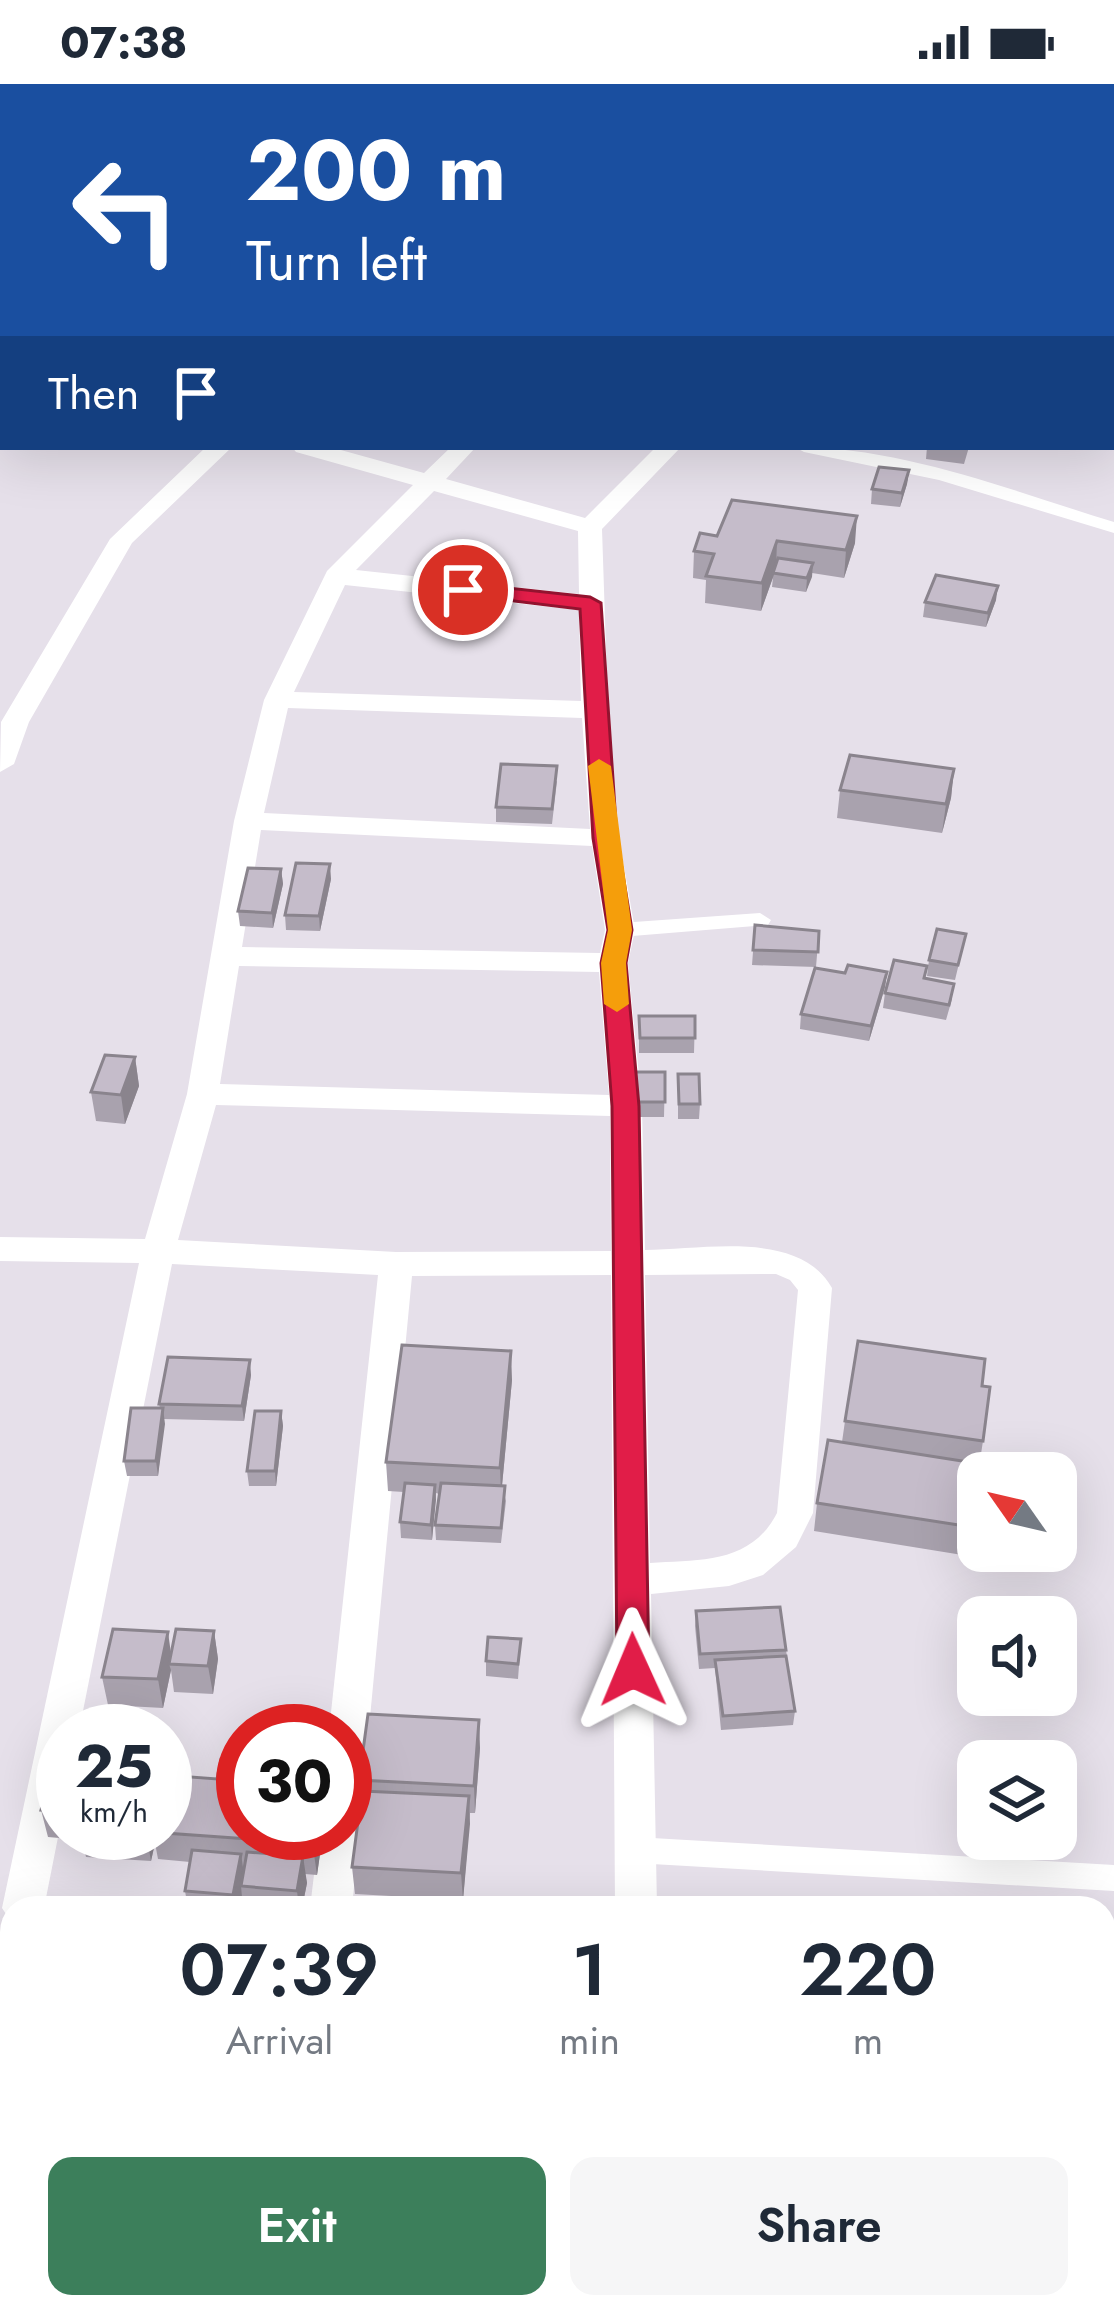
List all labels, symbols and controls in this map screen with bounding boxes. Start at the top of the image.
text: 07:38 [60,10,188,75]
text: 200 m [246,110,506,232]
icon: left [48,132,204,288]
text: Turn left [246,222,427,300]
icon: arrive [163,360,229,426]
text: Then [48,361,139,426]
pin [412,539,514,641]
icon: arrive [430,557,496,623]
north arrow [957,1452,1077,1572]
map controls [957,1452,1077,1860]
button: sound [957,1596,1077,1716]
position arrow [570,1607,696,1733]
speed limit sign: 30 [216,1704,372,1860]
text: 25 [75,1723,153,1810]
button: layers [957,1740,1077,1860]
text: km/h [80,1790,148,1833]
text: 07:39 [180,1918,379,2022]
text: 1 [572,1918,607,2022]
text: 220 [800,1918,936,2022]
text: Arrival [226,2012,333,2069]
text: min [559,2012,620,2069]
text: m [853,2012,883,2069]
button: Exit [48,2157,546,2295]
button: Share [570,2157,1068,2295]

